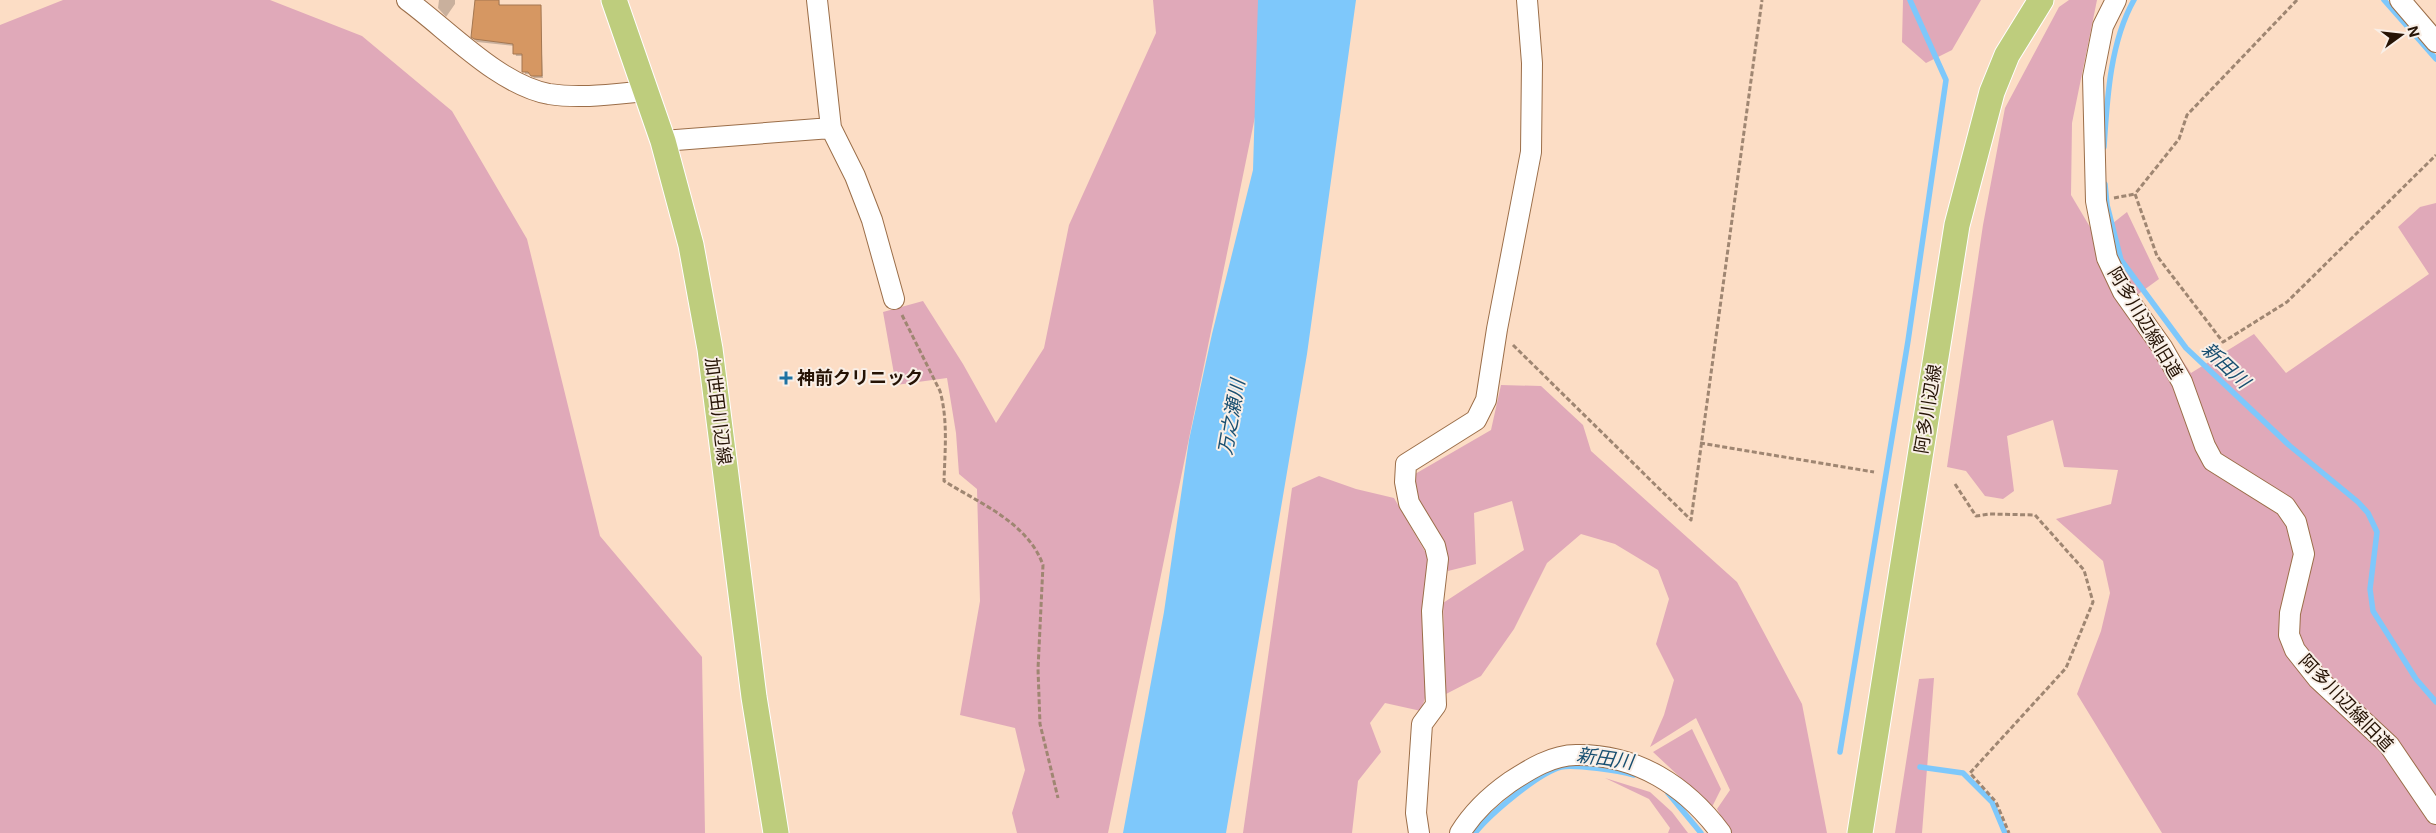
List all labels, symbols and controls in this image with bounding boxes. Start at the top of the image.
north arrow [2376,10,2426,60]
text: N [2404,24,2424,39]
street label: 阿多川辺線旧道 [2104,263,2187,382]
water label: 新田川 [2197,338,2256,395]
street label: 加世田川辺線 [701,356,735,466]
street label: 阿多川辺線 [1910,363,1945,455]
place label: 神前クリニック [797,367,923,388]
marker: 神前クリニック [779,371,793,385]
water label: 万之瀬川 [1214,376,1250,457]
street label: 阿多川辺線旧道 [2295,650,2398,755]
water label: 新田川 [1575,743,1637,774]

